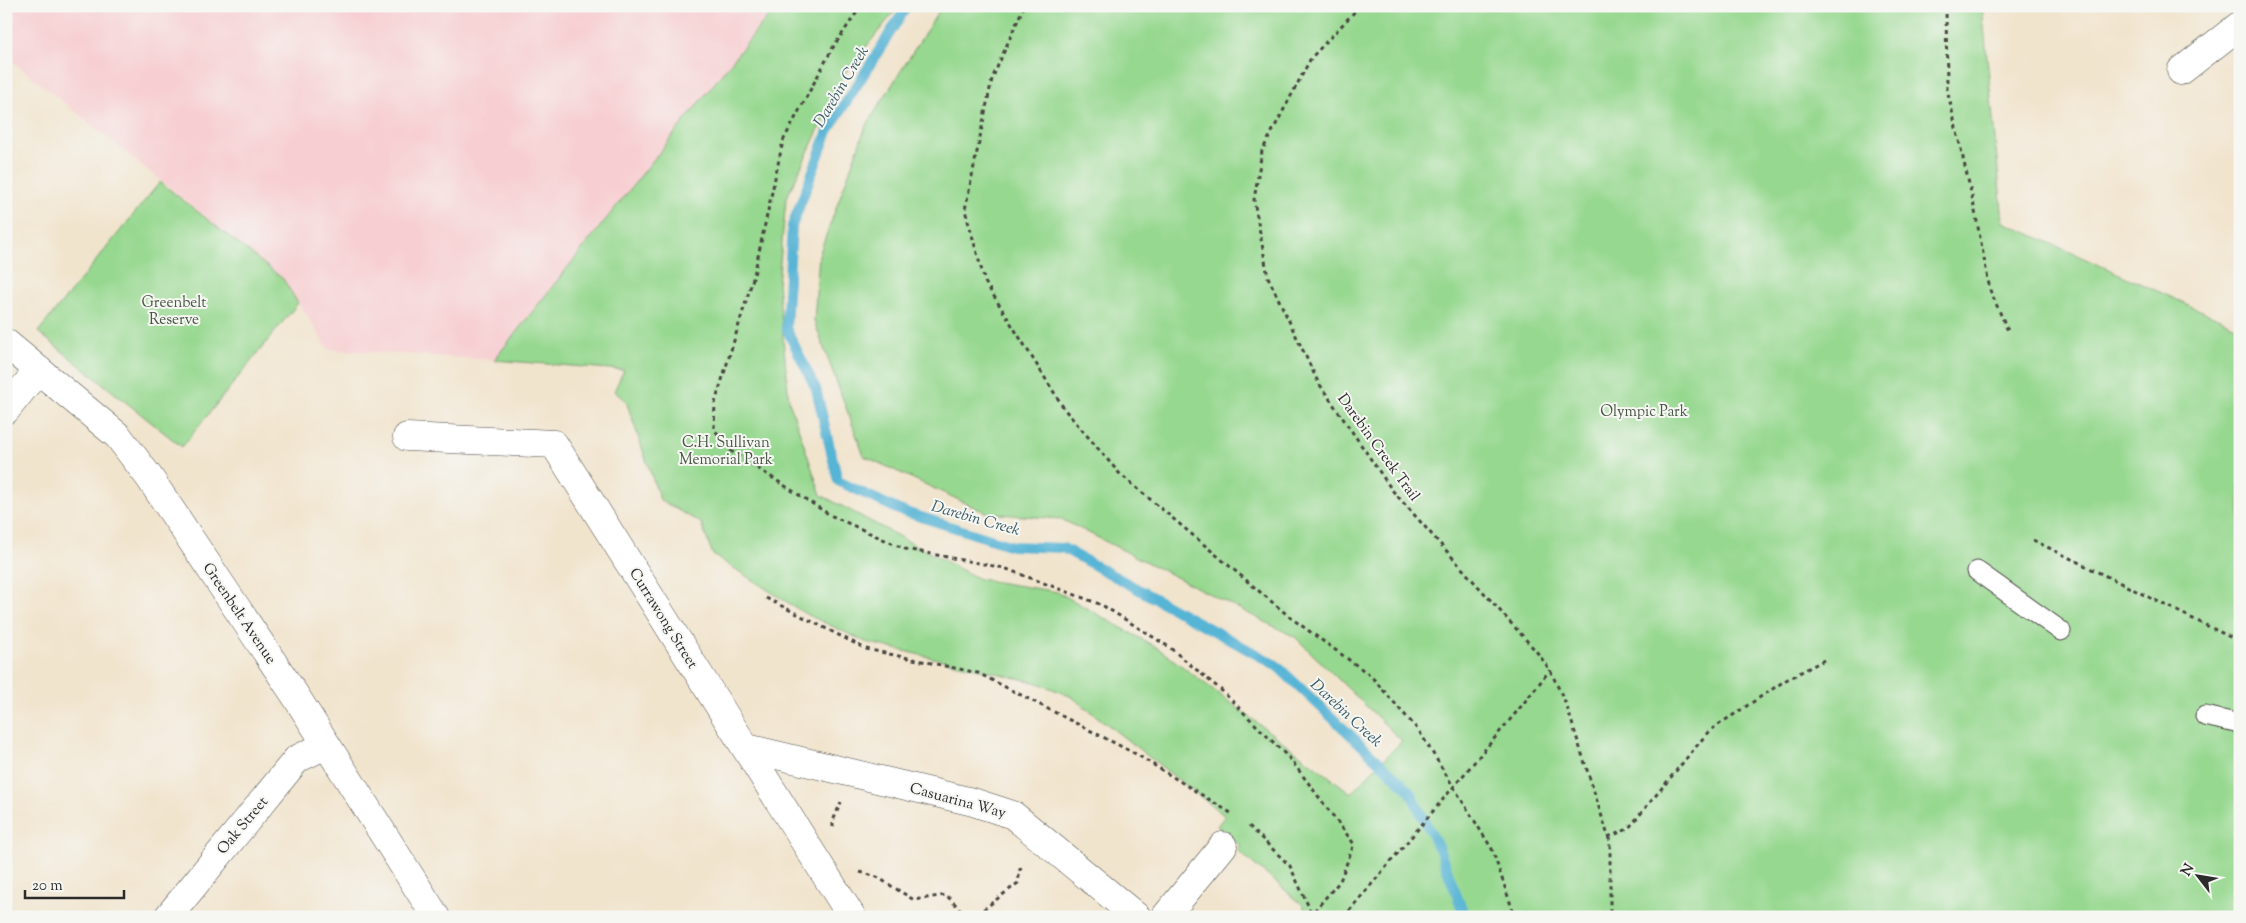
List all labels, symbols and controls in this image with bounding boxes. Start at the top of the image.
water label: Darebin Creek [809,42,875,132]
park label: Greenbelt Reserve [142,293,206,331]
street label: Darebin Creek Trail [1332,390,1424,506]
park label: Olympic Park [1600,402,1688,423]
park label: C.H. Sullivan Memorial Park [679,433,773,471]
water label: Darebin Creek [928,496,1022,543]
street label: Greenbelt Avenue [197,559,281,669]
street label: Currawong Street [623,564,702,673]
water label: Darebin Creek [1304,674,1386,753]
street label: Casuarina Way [907,779,1009,825]
street label: Oak Street [213,792,274,859]
north arrow [2174,850,2224,900]
text: N [2177,860,2200,880]
scale bar [25,868,124,900]
text: 20 m [32,876,63,897]

